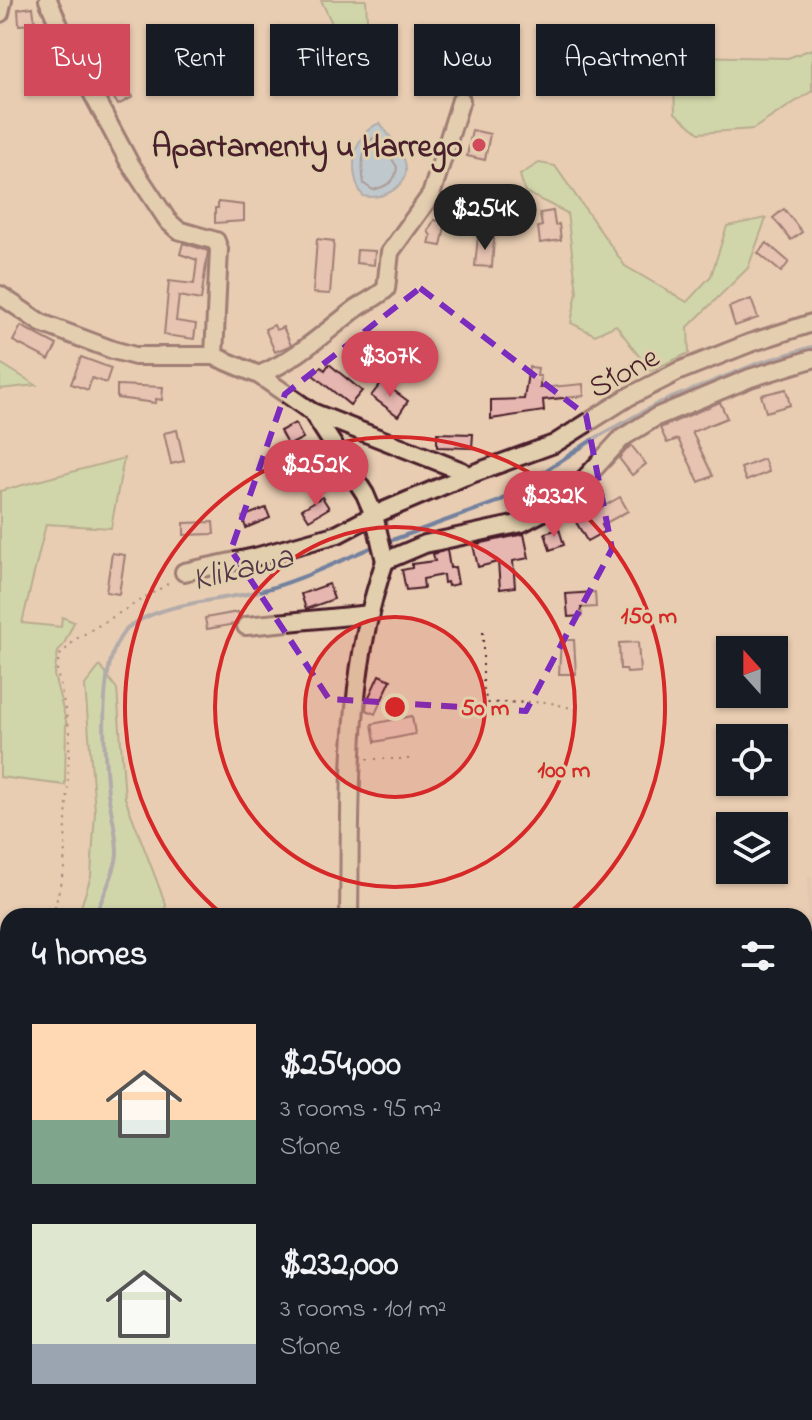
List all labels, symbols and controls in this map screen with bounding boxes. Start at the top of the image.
chip: Buy [24,24,130,96]
chip: Rent [146,24,254,96]
chip: Filters [270,24,398,96]
chip: New [414,24,520,96]
chip: Apartment [536,24,715,96]
place label: Apartamenty u Harrego [152,125,463,173]
marker: Apartamenty u Harrego [470,136,488,154]
pin: $254K [429,184,541,252]
text: $254K [452,191,518,229]
pin: $307K [334,331,446,399]
street label: Słone [581,335,669,413]
text: $307K [359,338,421,376]
pin: $252K [260,440,372,508]
text: $252K [281,447,351,485]
pin: $232K [498,471,610,539]
text: $232K [522,478,586,516]
water label: Klikawa [187,533,299,607]
text: 150 m [621,600,678,635]
north arrow [716,636,788,708]
map controls [716,636,788,884]
text: 50 m [461,692,510,727]
centre of rings [381,693,409,721]
button: locate [716,724,788,796]
text: 100 m [538,754,591,789]
button: layers [716,812,788,884]
text: 4 homes [32,931,147,981]
icon: filters [736,934,780,978]
text: $254,000 [280,1041,401,1091]
icon: home [96,1056,192,1152]
text: 3 rooms · 95 m² [280,1091,441,1129]
text: Słone [280,1129,341,1167]
text: $232,000 [280,1241,398,1291]
icon: home [96,1256,192,1352]
text: 3 rooms · 101 m² [280,1291,446,1329]
text: Słone [280,1329,341,1367]

